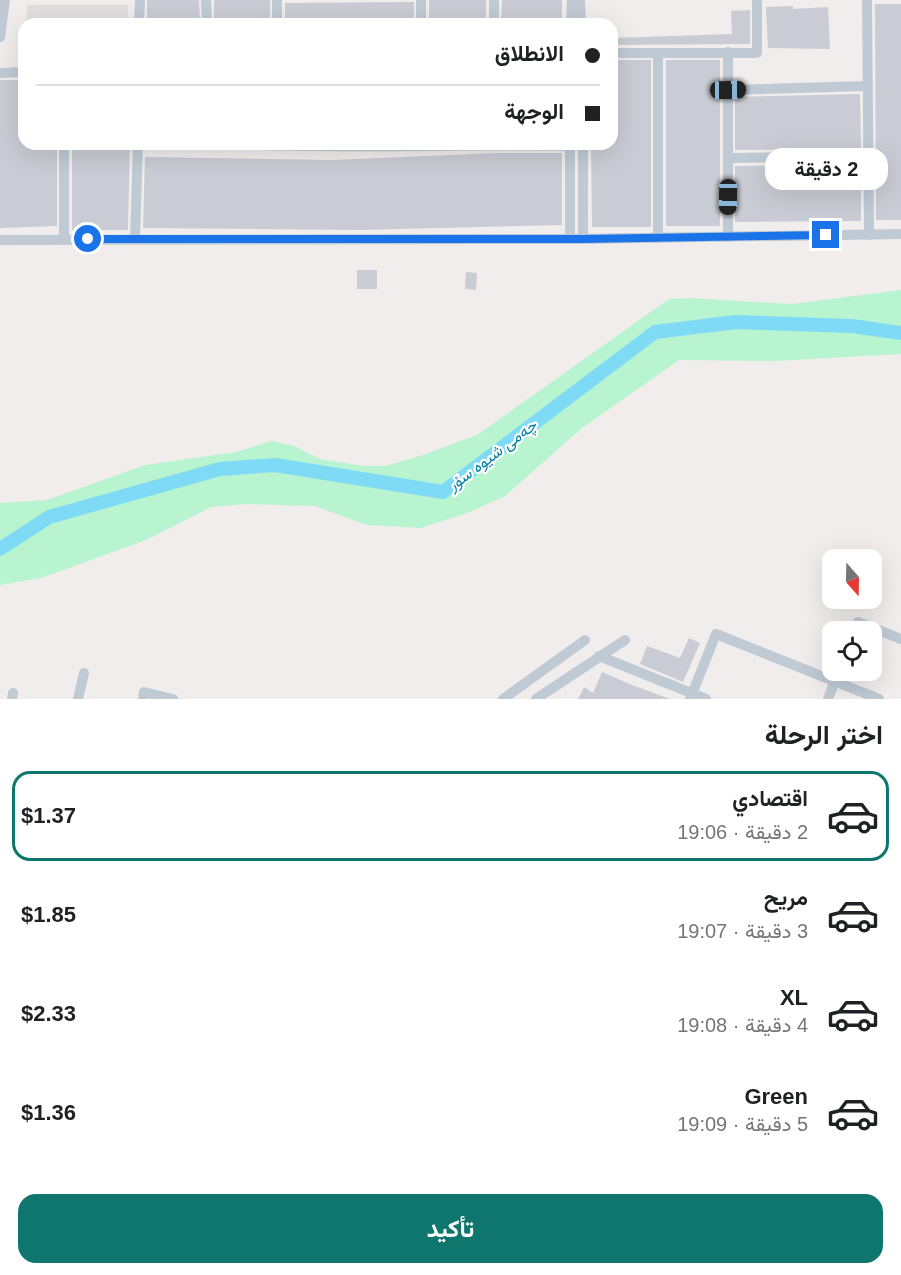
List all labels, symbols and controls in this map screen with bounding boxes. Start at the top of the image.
text: الانطلاق [495,41,564,66]
car [710,81,746,99]
text: الوجهة [504,99,564,124]
callout: 2 دقيقة [764,148,888,190]
text: 2 دقيقة [795,158,858,180]
car [719,179,737,215]
route end [812,221,839,248]
route start [74,225,101,252]
water label: چەمی شیوە سۆر [444,415,542,497]
north arrow [822,549,882,609]
map controls [822,549,882,681]
button: locate [822,621,882,681]
text: اختر الرحلة [765,720,883,750]
text: اقتصادي [732,786,808,811]
icon: car [826,789,880,843]
text: $1.37 [21,803,76,828]
text: 2 دقيقة · 19:06 [677,821,808,843]
text: مريح [764,885,808,910]
icon: car [826,888,880,942]
text: $1.85 [21,902,76,927]
text: 3 دقيقة · 19:07 [677,920,808,942]
text: XL [780,985,808,1010]
icon: car [826,987,880,1041]
text: $2.33 [21,1001,76,1026]
text: 4 دقيقة · 19:08 [677,1014,808,1036]
text: Green [744,1084,808,1109]
icon: car [826,1086,880,1140]
text: $1.36 [21,1100,76,1125]
text: 5 دقيقة · 19:09 [677,1113,808,1135]
button: تأكيد [18,1194,883,1263]

